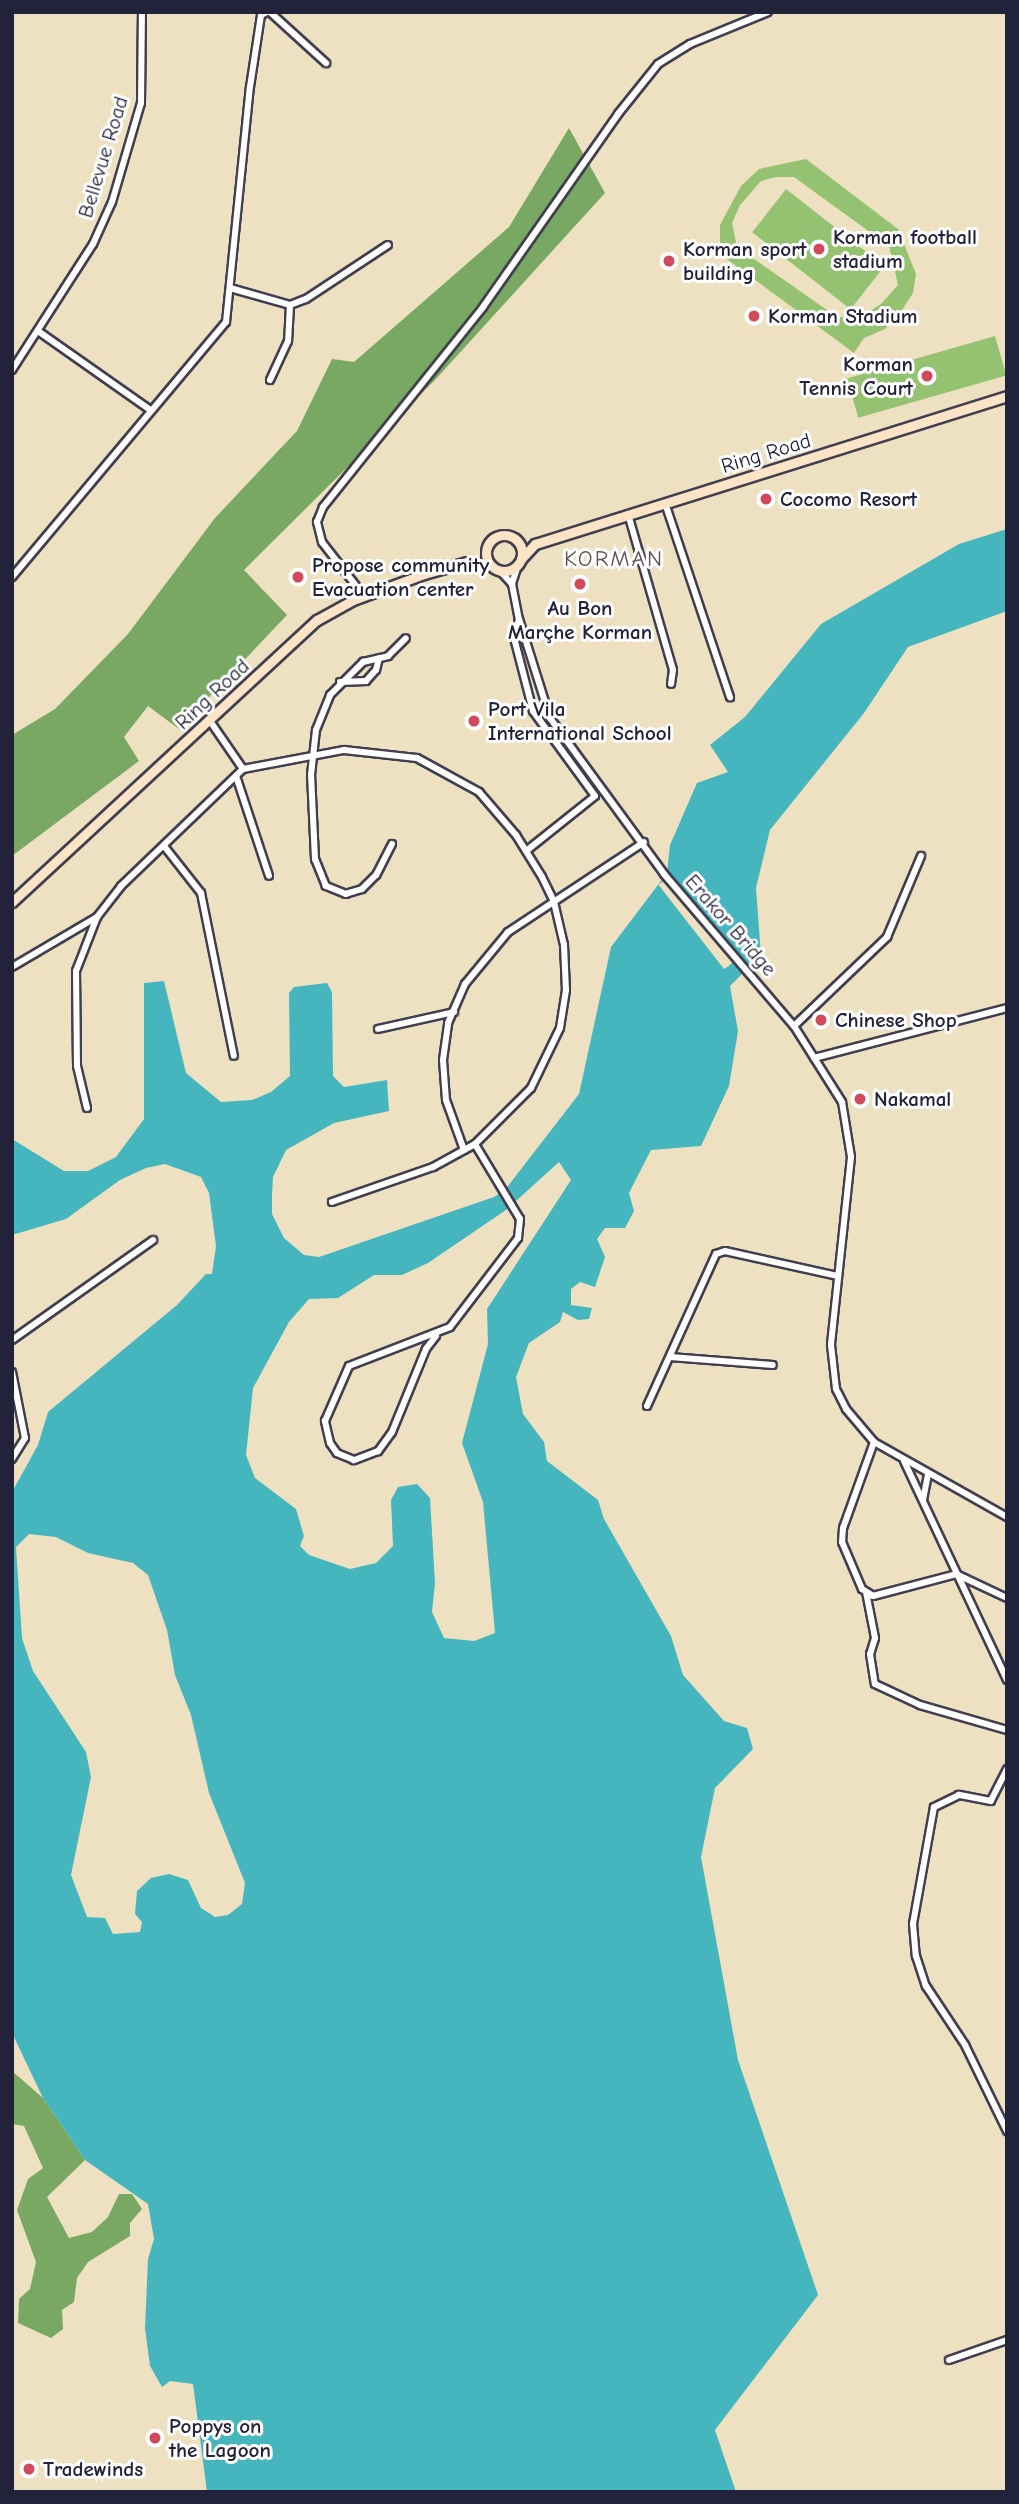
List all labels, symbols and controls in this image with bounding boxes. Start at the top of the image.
street label: Bellevue Road [73,93,133,221]
place label: Korman football stadium [833,224,977,274]
place label: Korman sport building [683,236,806,286]
marker: Korman football stadium [811,241,827,257]
marker: Korman sport building [661,253,677,269]
place label: Korman Stadium [768,303,918,329]
marker: Korman Stadium [746,308,762,324]
place label: Korman Tennis Court [799,351,913,401]
marker: Korman Tennis Court [919,368,935,384]
street label: Ring Road [718,427,814,479]
place label: Cocomo Resort [780,486,917,512]
marker: Cocomo Resort [758,491,774,507]
district label: KORMAN [565,545,663,573]
place label: Propose community Evacuation center [312,552,489,602]
marker: Propose community Evacuation center [290,569,306,585]
marker: Au Bon Marçhe Korman [572,576,588,592]
place label: Au Bon Marçhe Korman [508,595,652,645]
street label: Ring Road [170,653,254,735]
place label: Port Vila International School [488,696,672,746]
marker: Port Vila International School [466,713,482,729]
street label: Erakor Bridge [680,869,782,981]
place label: Chinese Shop [835,1007,957,1033]
marker: Chinese Shop [813,1012,829,1028]
place label: Nakamal [874,1086,951,1112]
marker: Nakamal [852,1091,868,1107]
place label: Poppys on the Lagoon [169,2413,271,2463]
marker: Poppys on the Lagoon [147,2430,163,2446]
place label: Tradewinds [43,2456,143,2482]
marker: Tradewinds [21,2461,37,2477]

